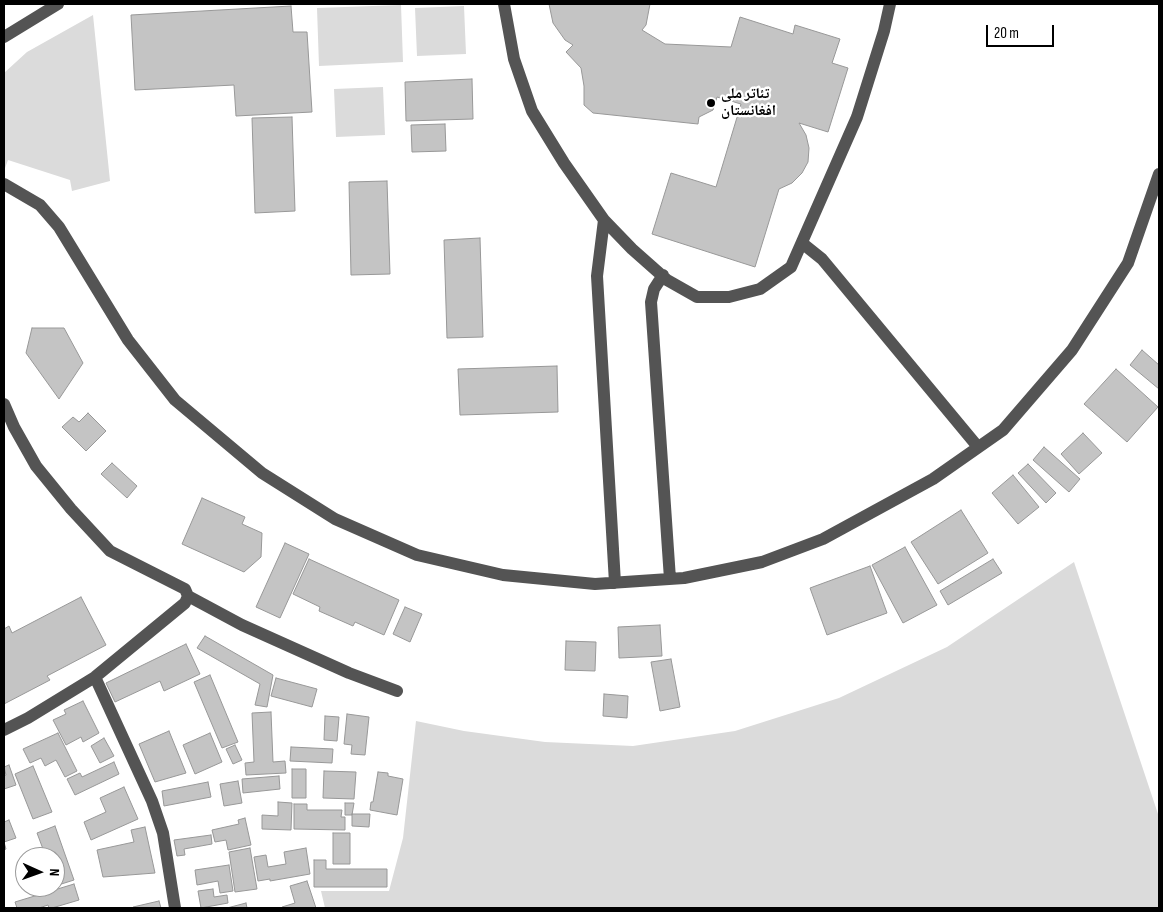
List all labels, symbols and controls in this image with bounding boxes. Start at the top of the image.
scale bar [988,15,1056,47]
text: 20 m [994,24,1019,43]
place label: تئاتر ملی افغانستان [721,85,776,120]
marker: تئاتر ملی افغانستان [705,97,717,109]
north arrow [15,847,65,897]
text: N [46,868,63,877]

